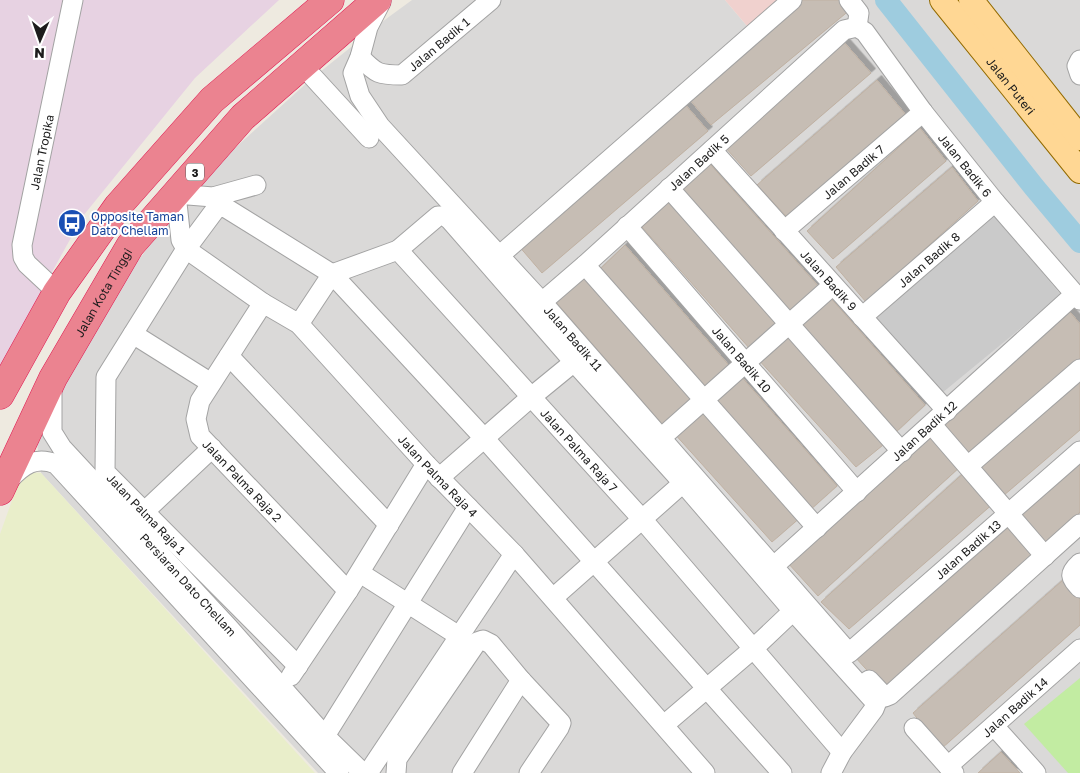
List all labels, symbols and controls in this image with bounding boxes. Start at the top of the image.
street label: Jalan Badik 1 [405,14,473,74]
north arrow [15,15,65,65]
text: N [34,45,45,62]
street label: Jalan Puteri [983,54,1039,117]
street label: Jalan Tropika [26,113,56,191]
street label: Jalan Badik 6 [935,130,995,200]
street label: Jalan Badik 5 [665,131,732,193]
street label: Jalan Badik 7 [819,141,887,202]
road number: 3 [186,163,204,180]
bus stop icon: Opposite Taman Dato Chellam [57,208,87,238]
place label: Opposite Taman Dato Chellam [91,209,184,238]
street label: Jalan Badik 8 [895,229,963,290]
street label: Jalan Kota Tinggi [71,245,135,339]
street label: Jalan Badik 9 [798,246,860,314]
street label: Jalan Badik 11 [541,303,606,374]
street label: Jalan Badik 10 [709,323,775,395]
street label: Jalan Badik 12 [888,397,960,464]
street label: Jalan Palma Raja 7 [538,405,621,495]
street label: Jalan Palma Raja 4 [395,431,481,520]
street label: Jalan Palma Raja 2 [200,436,285,525]
street label: Jalan Palma Raja 1 [103,470,189,558]
street label: Jalan Badik 13 [932,516,1004,582]
street label: Persiaran Dato Chellam [137,530,240,639]
street label: Jalan Badik 14 [979,674,1051,740]

